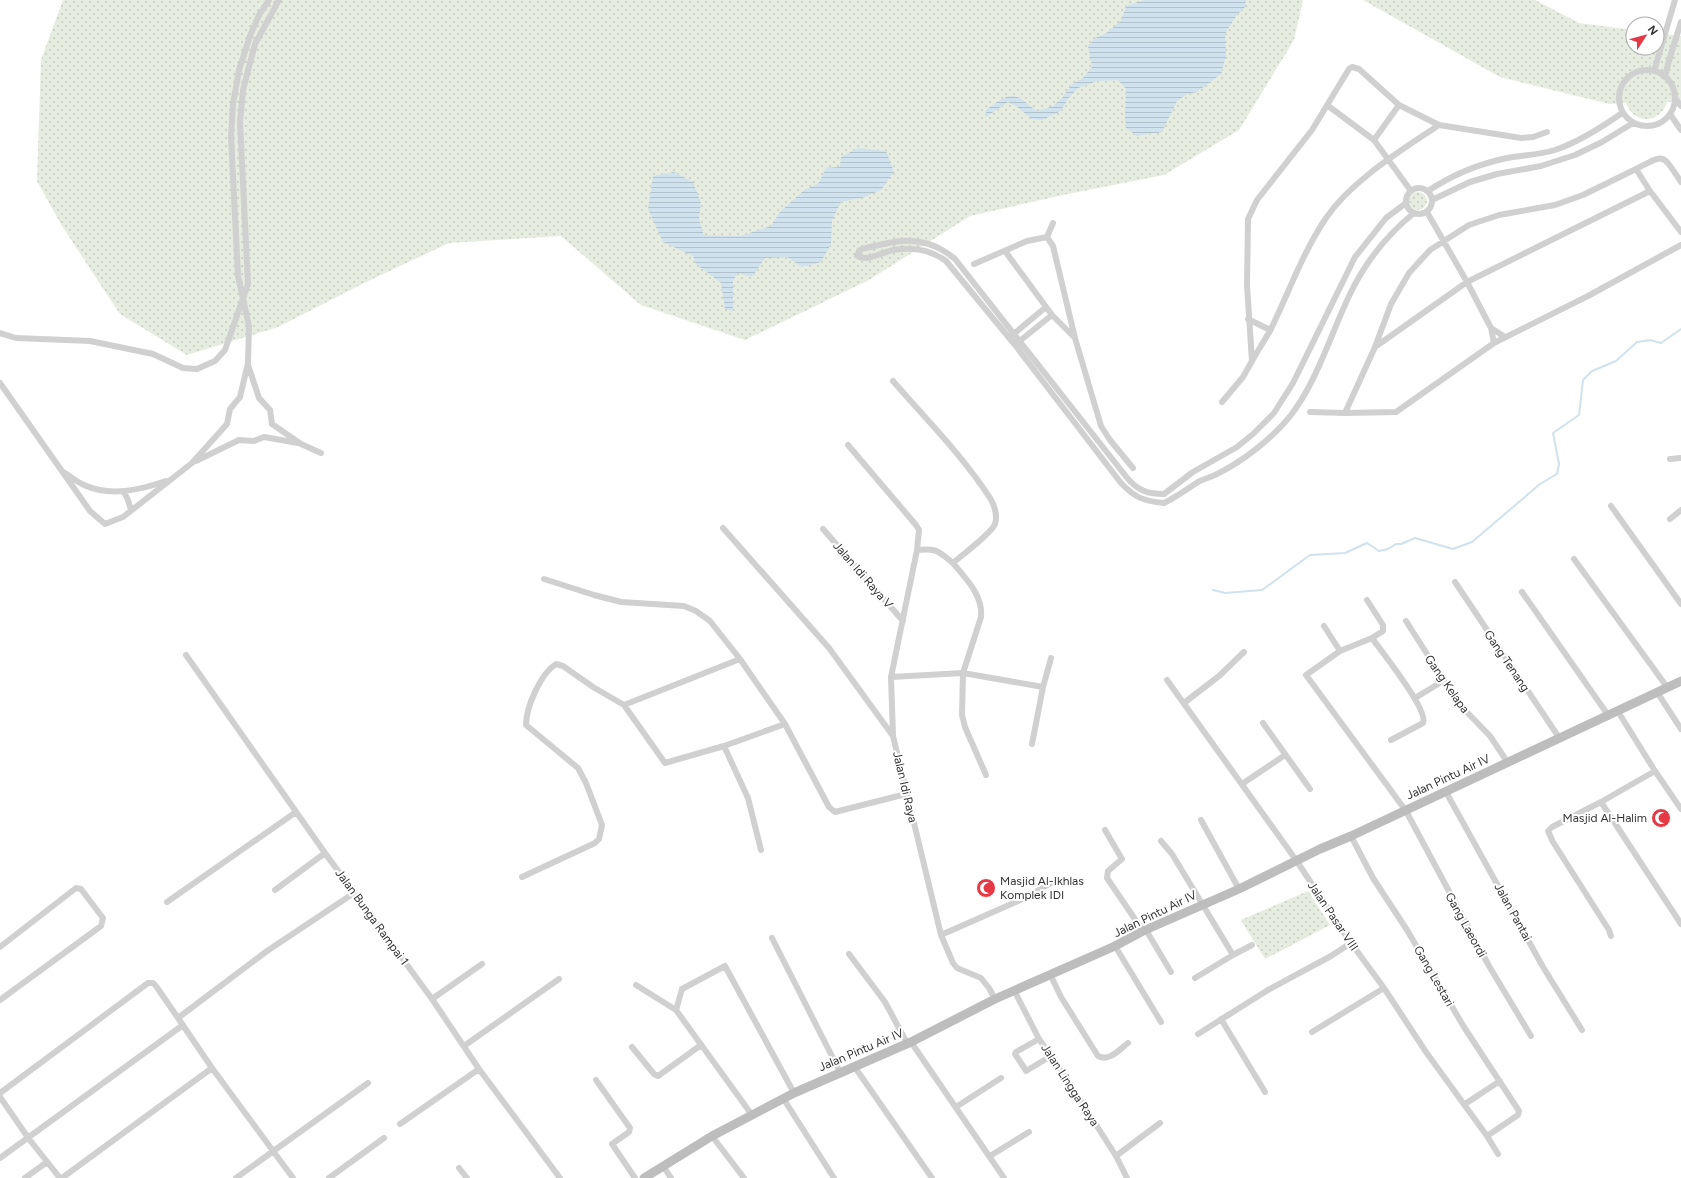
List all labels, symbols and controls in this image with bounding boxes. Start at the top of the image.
north arrow [1625,16,1665,56]
text: N [1645,23,1660,38]
street label: Jalan Idi Raya V [830,539,896,612]
street label: Gang Tenang [1481,628,1533,694]
street label: Gang Kelapa [1422,652,1472,716]
street label: Jalan Idi Raya [890,750,920,824]
street label: Jalan Pintu Air IV [1404,751,1493,803]
mosque icon: Masjid Al-Halim [1650,807,1672,829]
place label: Masjid Al-Halim [1563,811,1647,825]
street label: Jalan Bunga Rampai 1 [332,866,412,968]
place label: Masjid Al-Ikhlas Komplek IDI [1000,874,1084,902]
mosque icon: Masjid Al-Ikhlas Komplek IDI [975,877,997,899]
street label: Jalan Pasar VIII [1305,879,1361,953]
street label: Jalan Pantai [1491,881,1535,943]
street label: Jalan Pintu Air IV [1111,887,1200,940]
street label: Gang Laeordi [1442,890,1490,960]
street label: Gang Lestari [1411,943,1457,1009]
street label: Jalan Pintu Air IV [816,1026,906,1074]
street label: Jalan Lingga Raya [1038,1041,1102,1129]

